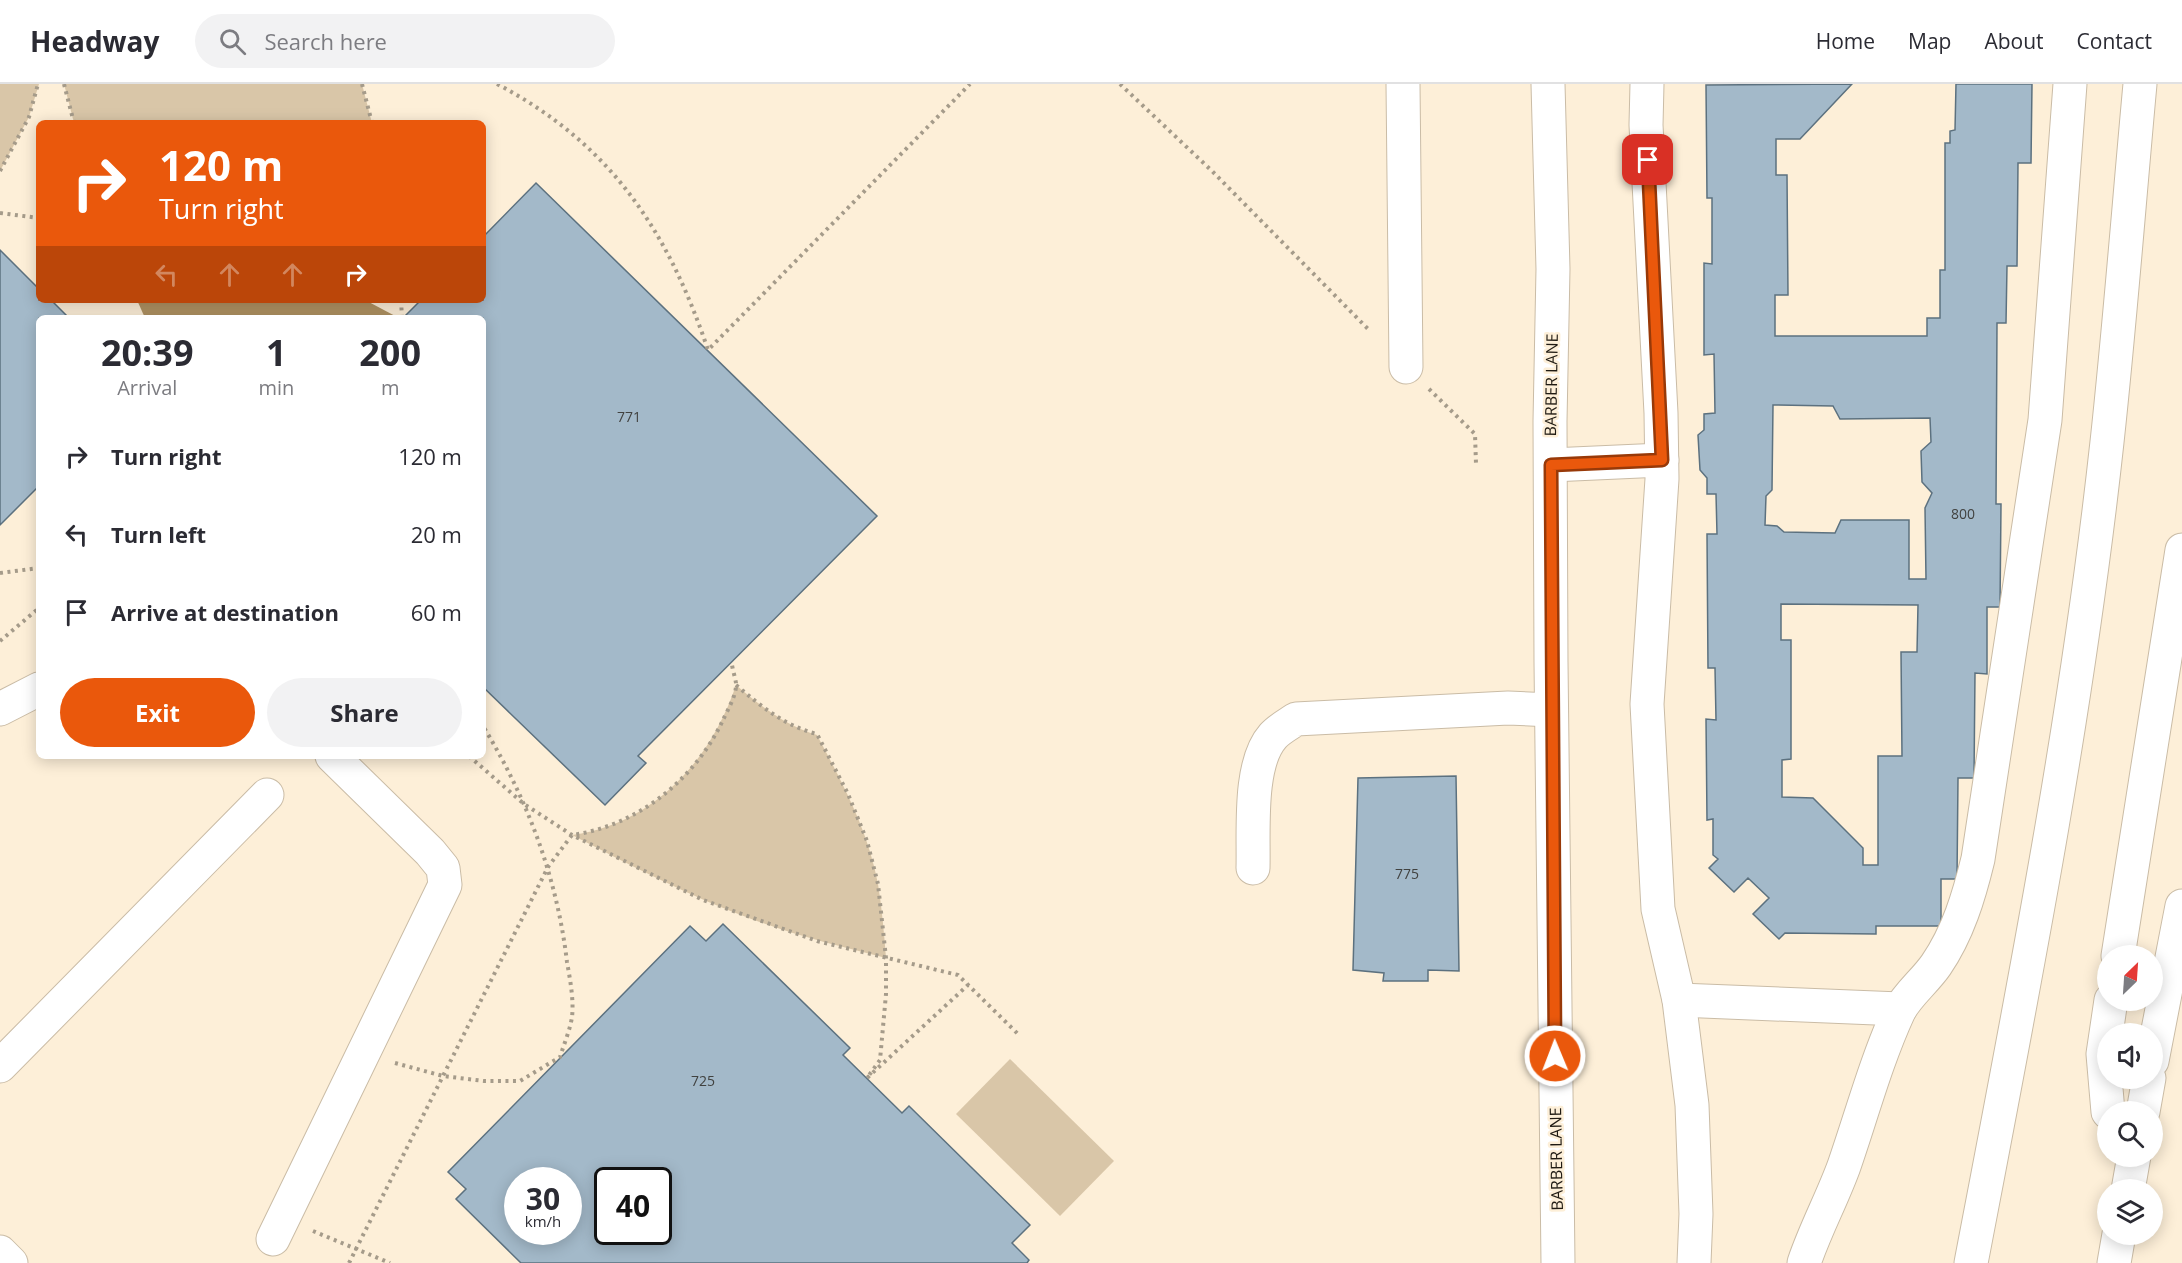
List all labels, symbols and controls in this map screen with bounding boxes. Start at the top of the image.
search box [195,14,615,68]
text: Headway [30,22,159,60]
icon: search [216,25,249,58]
text: Search here [264,26,387,56]
text: Home [1816,27,1875,55]
text: Map [1908,27,1951,55]
text: About [1984,27,2044,55]
text: Contact [2077,27,2152,55]
pin [1622,134,1673,185]
text: 120 m [159,136,283,193]
icon: arrive [1631,143,1664,176]
icon: right [60,144,138,222]
text: Turn right [159,190,284,227]
icon: left [150,258,183,291]
icon: ahead [213,258,246,291]
icon: ahead [276,258,309,291]
icon: right [339,258,372,291]
text: 20:39 [101,328,194,377]
text: 1 [266,328,287,377]
text: 200 [359,328,421,377]
street label: BARBER LANE [1539,333,1563,437]
text: Arrival [117,374,177,401]
text: min [258,374,294,401]
text: m [381,374,399,401]
house number: 771 [617,407,641,426]
icon: right [60,440,93,473]
text: Turn right [111,441,222,471]
text: 120 m [398,441,462,471]
house number: 800 [1951,504,1975,523]
icon: left [60,518,93,551]
text: Turn left [111,519,206,549]
text: 20 m [411,519,462,549]
icon: arrive [60,596,93,629]
text: Arrive at destination [111,597,339,627]
text: 60 m [411,597,462,627]
button: Exit [60,678,255,747]
button: Share [267,678,462,747]
house number: 775 [1395,864,1419,883]
north arrow [2097,945,2163,1011]
map controls [2097,945,2163,1245]
button: sound [2097,1023,2163,1089]
position arrow [1523,1024,1587,1088]
house number: 725 [691,1071,715,1090]
button: search [2097,1101,2163,1167]
street label: BARBER LANE [1544,1107,1568,1211]
speed limit sign: 40 [594,1167,672,1245]
text: 30 [526,1178,560,1219]
button: layers [2097,1179,2163,1245]
text: km/h [525,1211,561,1231]

